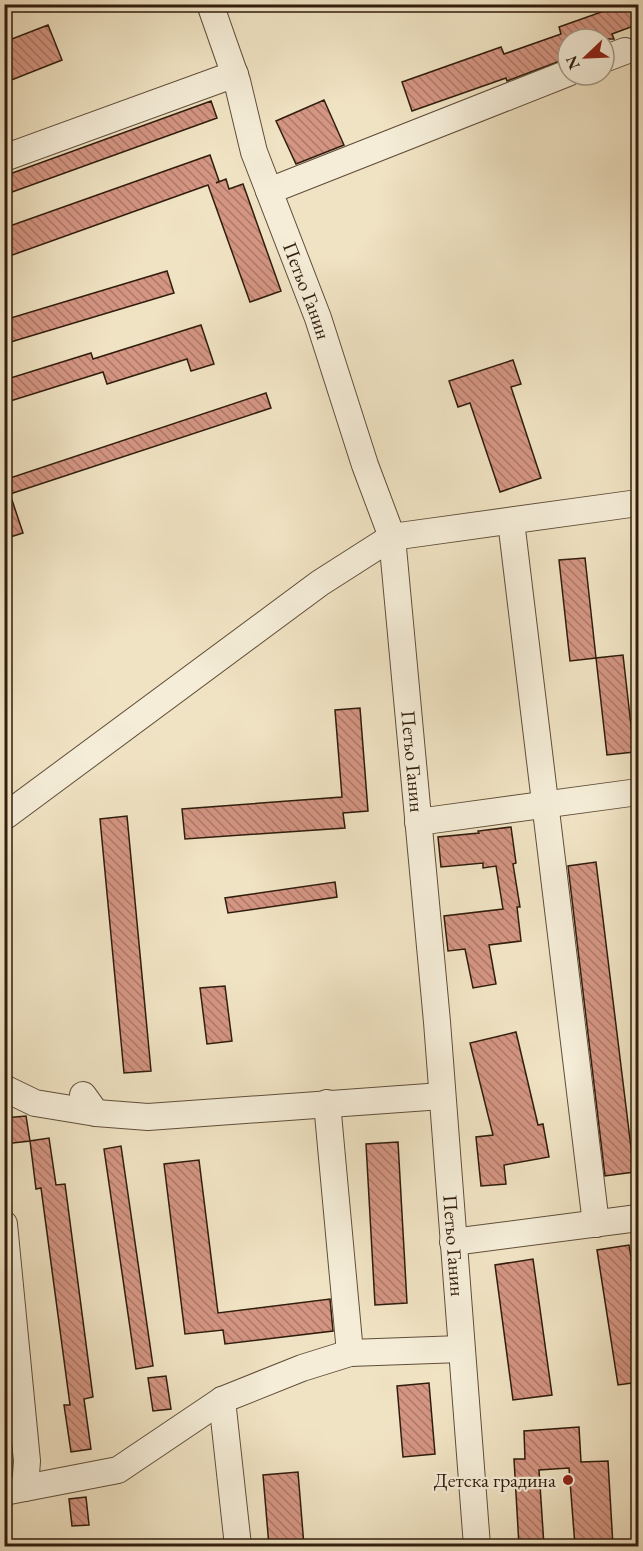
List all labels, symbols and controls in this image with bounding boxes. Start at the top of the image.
north arrow [556,27,616,87]
text: N [560,53,585,73]
street label: Петьо Ганин [277,238,337,342]
street label: Петьо Ганин [395,709,430,813]
street label: Петьо Ганин [437,1194,471,1297]
place label: Детска градина [434,1467,556,1493]
marker: Детска градина [561,1473,575,1487]

